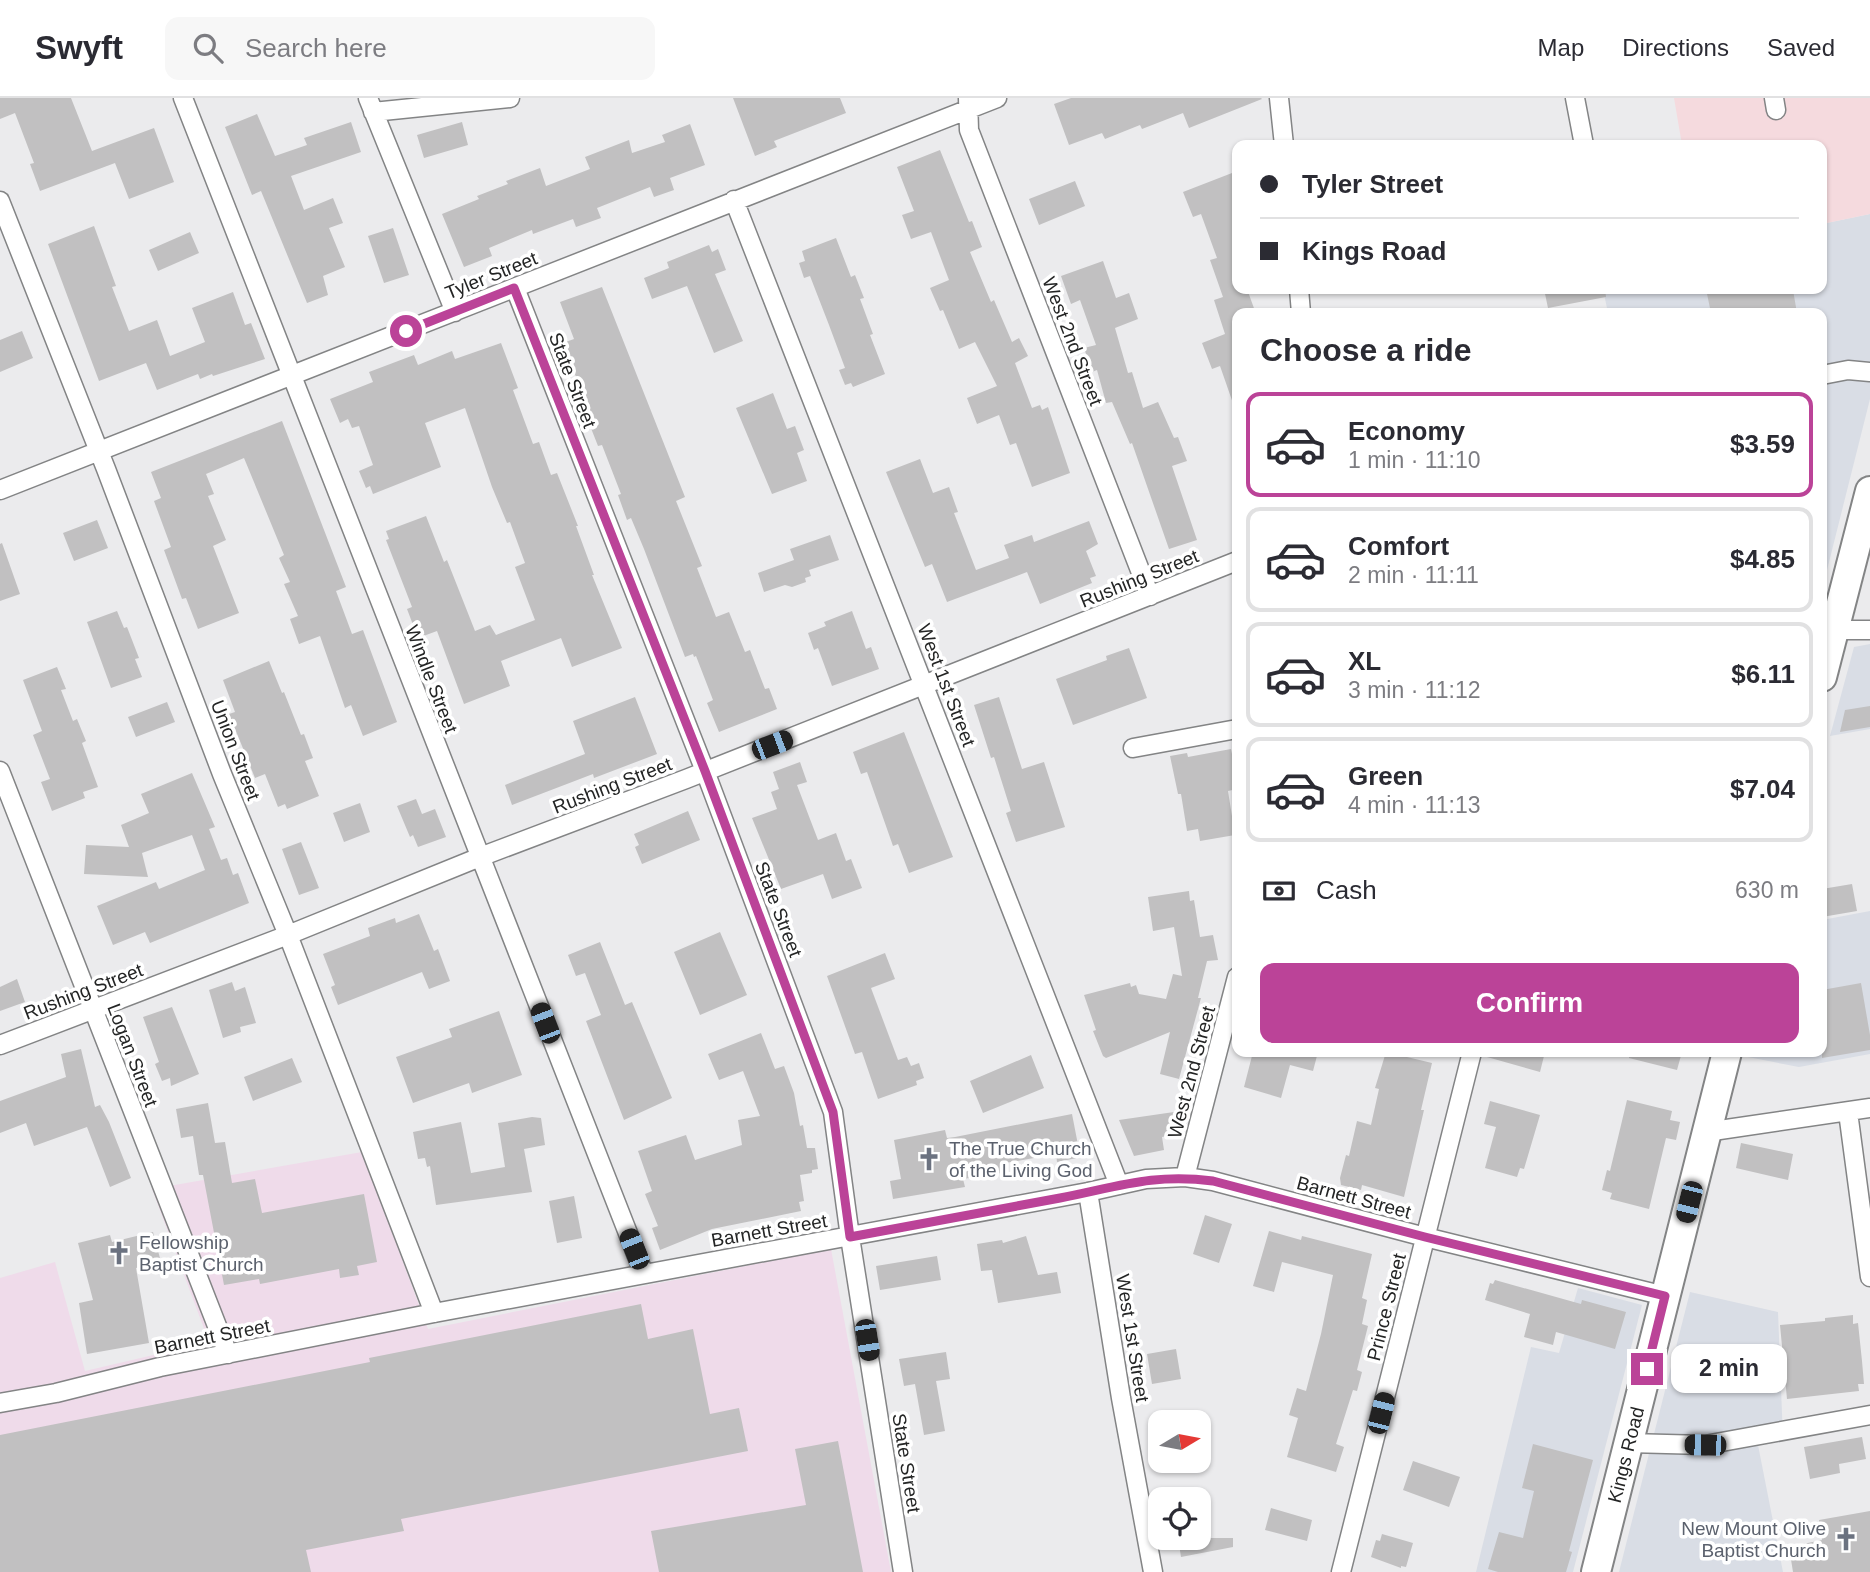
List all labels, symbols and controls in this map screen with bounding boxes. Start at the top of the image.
search box [165,17,655,80]
text: Swyft [35,29,123,66]
icon: search [189,29,227,67]
text: Search here [245,33,387,63]
text: Map [1538,34,1584,61]
text: Directions [1622,34,1729,61]
text: Saved [1767,34,1835,61]
text: Tyler Street [1302,169,1443,199]
text: Kings Road [1302,236,1446,266]
street label: Tyler Street [442,247,541,303]
street label: West 2nd Street [1038,274,1107,409]
route start [390,315,422,347]
street label: State Street [545,330,601,431]
text: Choose a ride [1260,332,1472,368]
icon: car [1264,413,1327,476]
text: Economy [1348,416,1465,446]
text: $3.59 [1730,429,1795,459]
text: 1 min · 11:10 [1348,447,1481,473]
icon: car [1264,528,1327,591]
text: Comfort [1348,531,1449,561]
text: $4.85 [1730,544,1795,574]
street label: Rushing Street [1077,545,1202,612]
text: 2 min · 11:11 [1348,562,1479,588]
street label: West 1st Street [914,621,980,750]
street label: Windle Street [401,622,462,737]
icon: car [1264,643,1327,706]
text: XL [1348,646,1381,676]
text: $6.11 [1731,659,1795,689]
text: 3 min · 11:12 [1348,677,1481,703]
street label: Union Street [207,697,265,804]
car [749,728,796,762]
street label: Rushing Street [550,753,675,818]
icon: car [1264,758,1327,821]
text: Green [1348,761,1423,791]
text: $7.04 [1730,774,1795,804]
text: 4 min · 11:13 [1348,792,1481,818]
street label: State Street [751,859,807,960]
icon: cash [1260,872,1298,910]
text: Cash [1316,875,1377,905]
text: 630 m [1735,877,1799,903]
street label: Rushing Street [21,959,146,1024]
button: Confirm [1260,963,1799,1043]
car [528,1000,563,1046]
street label: Logan Street [103,1001,162,1110]
street label: West 2nd Street [1164,1003,1219,1140]
place label: The True Church of the Living God [949,1138,1093,1181]
church icon: The True Church of the Living God [915,1145,943,1173]
street label: Barnett Street [1295,1172,1414,1223]
car [1674,1179,1705,1225]
street label: Barnett Street [710,1210,829,1251]
car [617,1226,652,1272]
place label: Fellowship Baptist Church [139,1232,264,1275]
church icon: Fellowship Baptist Church [105,1239,133,1267]
street label: Prince Street [1363,1251,1410,1363]
street label: West 1st Street [1112,1272,1153,1404]
street label: Barnett Street [153,1315,272,1358]
car [854,1318,881,1362]
callout: 2 min [1672,1344,1787,1394]
route end [1631,1353,1663,1385]
text: 2 min [1699,1355,1759,1381]
car [1366,1390,1397,1436]
street label: Kings Road [1604,1405,1648,1505]
north arrow [1148,1410,1211,1474]
map controls [1148,1410,1211,1550]
street label: State Street [888,1412,925,1515]
car [1684,1434,1727,1456]
button: locate [1148,1487,1211,1550]
place label: New Mount Olive Baptist Church [1681,1518,1826,1561]
church icon: New Mount Olive Baptist Church [1832,1525,1860,1553]

